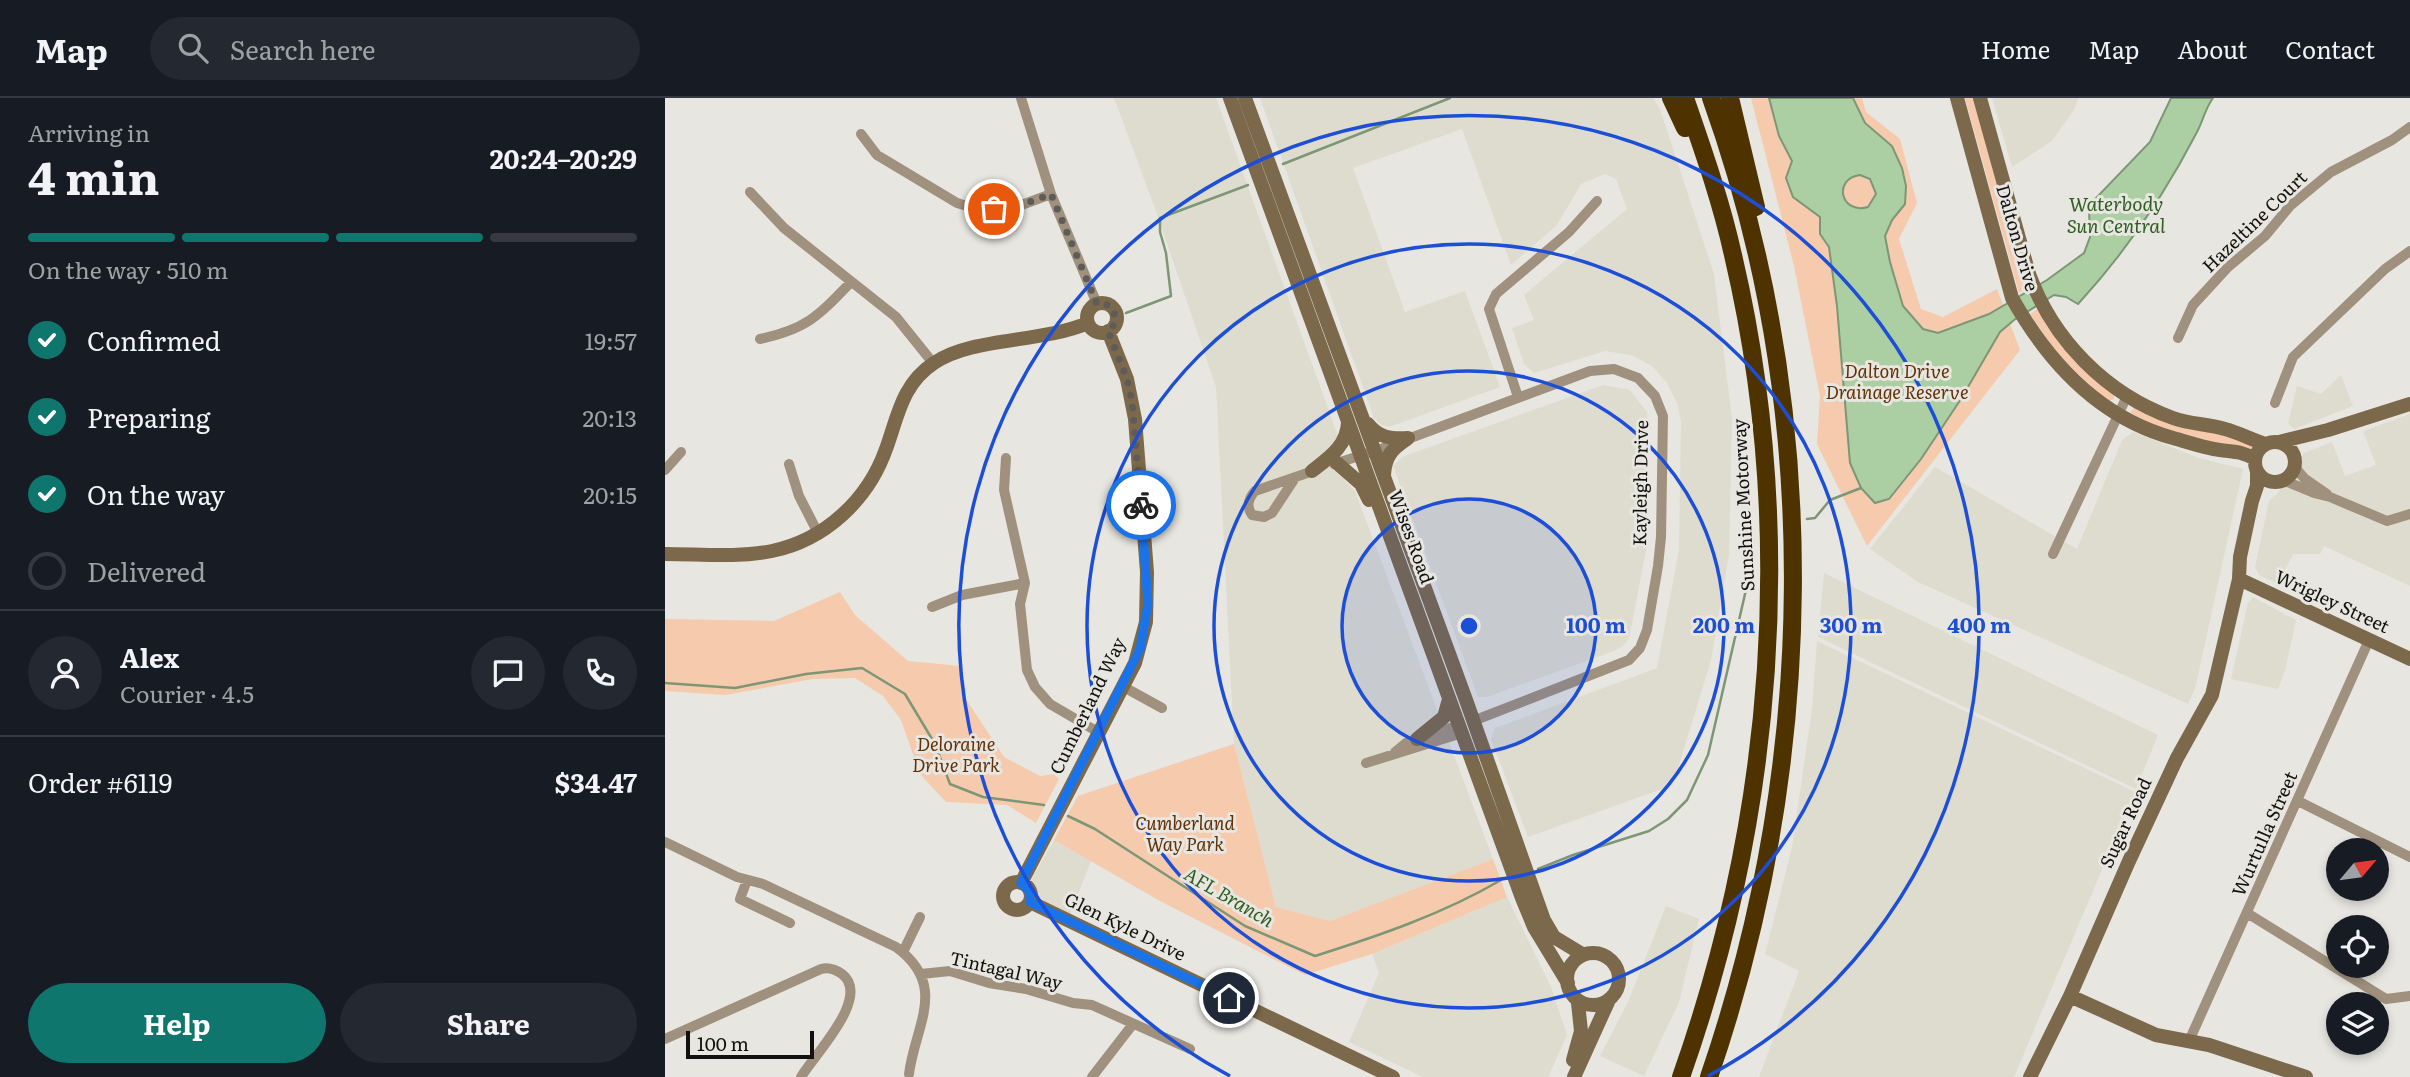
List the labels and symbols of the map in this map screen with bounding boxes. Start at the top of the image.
street label: Hazeltine Court [2195,163,2313,278]
pin [964,179,1024,239]
street label: Dalton Drive [1990,181,2047,294]
water label: Waterbody Sun Central [2067,189,2166,239]
park label: Dalton Drive Drainage Reserve [1825,357,1969,405]
street label: Sunshine Motorway [1724,417,1761,592]
street label: Kayleigh Drive [1625,420,1654,546]
courier [1106,470,1176,540]
street label: Wises Road [1383,486,1442,587]
street label: Wrigley Street [2271,562,2395,639]
text: 100 m [1566,608,1626,639]
text: 200 m [1693,608,1755,639]
text: 300 m [1820,608,1882,639]
text: 400 m [1947,608,2011,639]
centre of rings [1457,614,1481,638]
street label: Cumberland Way [1042,632,1132,778]
park label: Deloraine Drive Park [912,730,1000,778]
street label: Wurtulla Street [2224,766,2304,900]
street label: Sugar Road [2092,773,2157,872]
park label: Cumberland Way Park [1135,809,1236,857]
north arrow [2326,838,2389,901]
water label: AFL Branch [1179,859,1280,933]
street label: Glen Kyle Drive [1060,885,1191,967]
street label: Tintagal Way [947,943,1066,996]
pin [1199,968,1259,1028]
scale bar [686,1028,814,1060]

